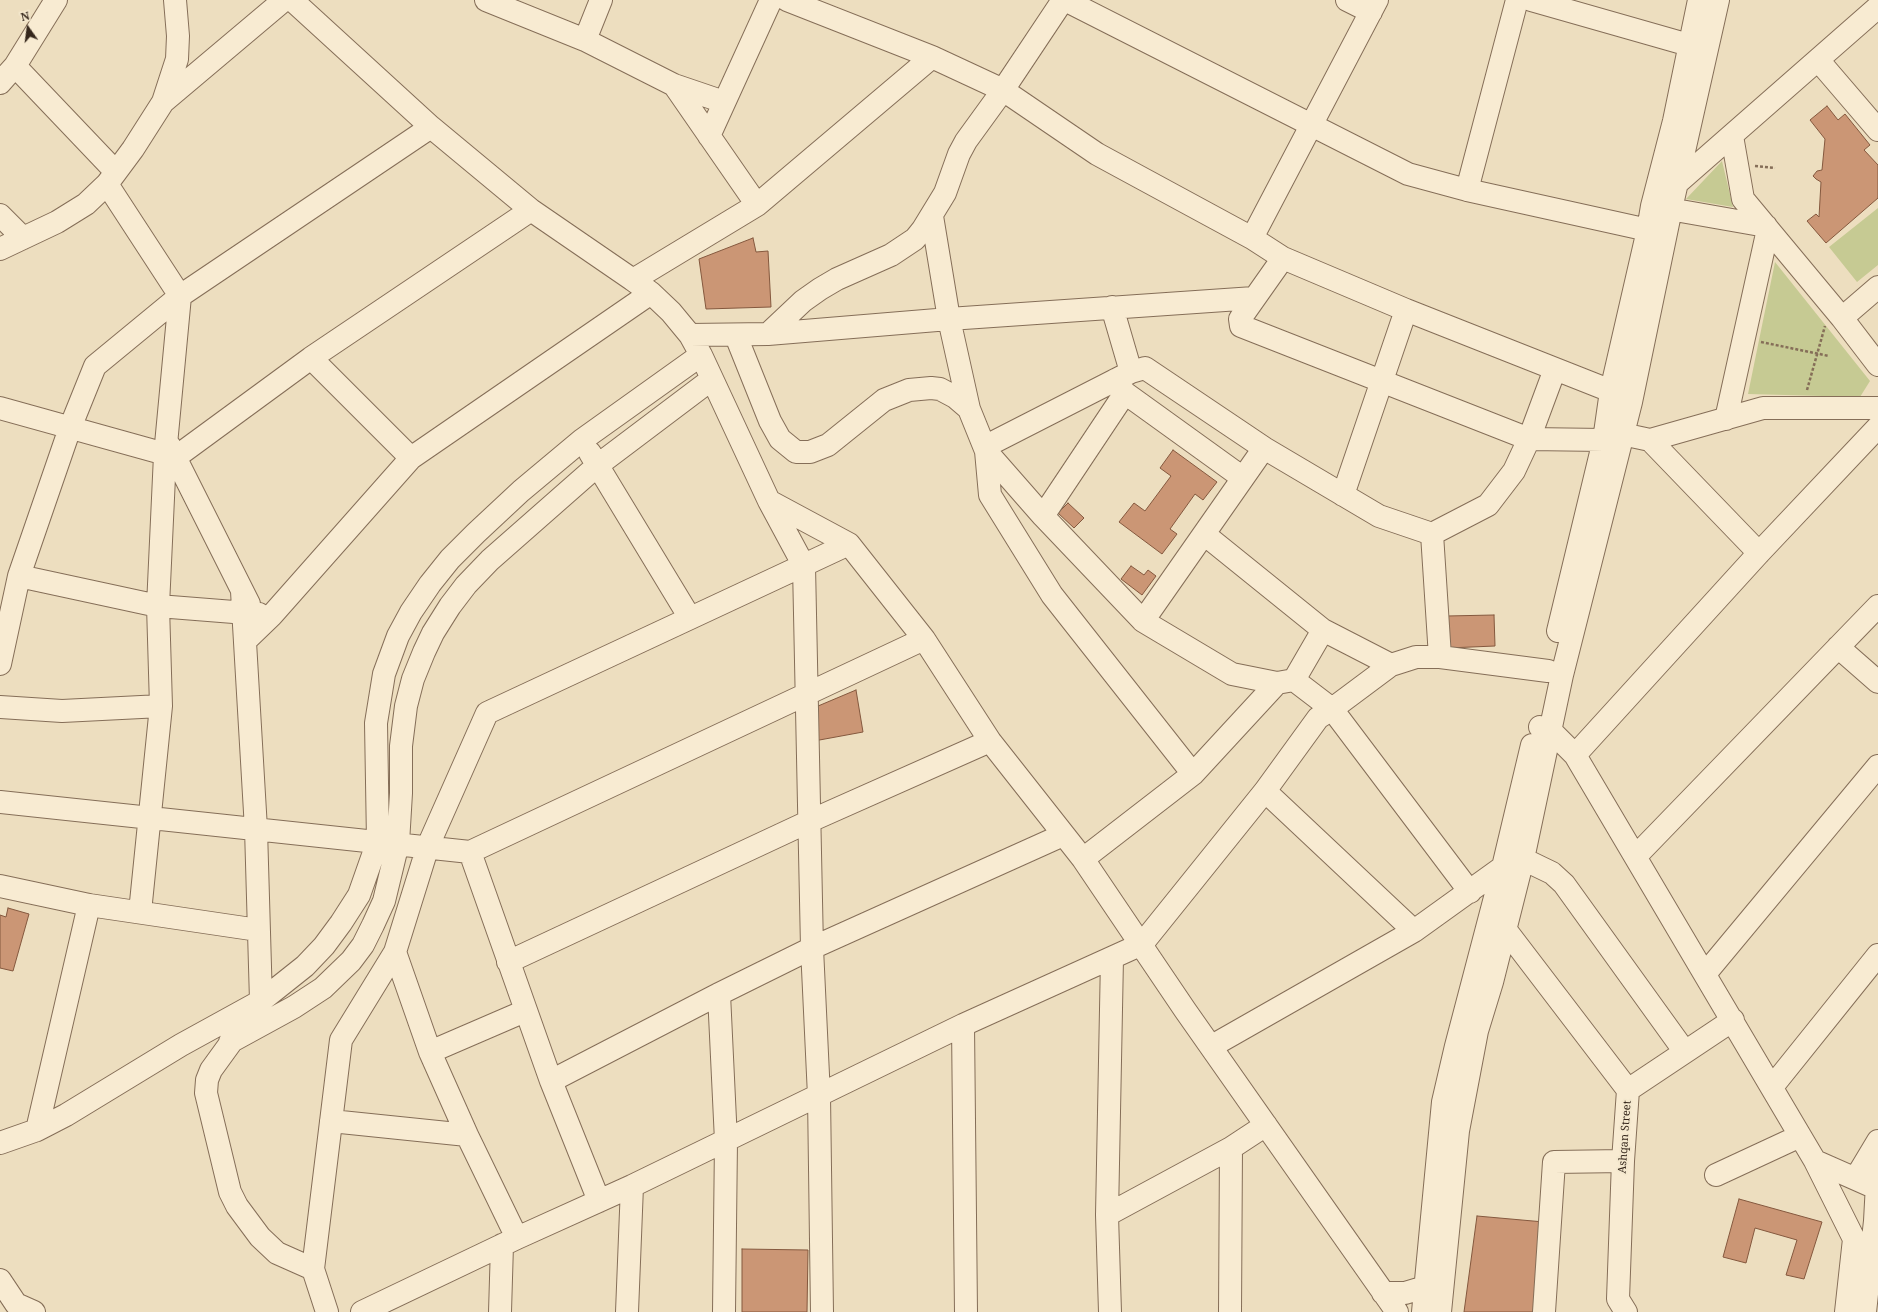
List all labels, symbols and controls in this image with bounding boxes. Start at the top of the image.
north arrow [8,8,48,48]
text: N [19,8,31,24]
street label: Ashqan Street [1616,1100,1634,1174]

